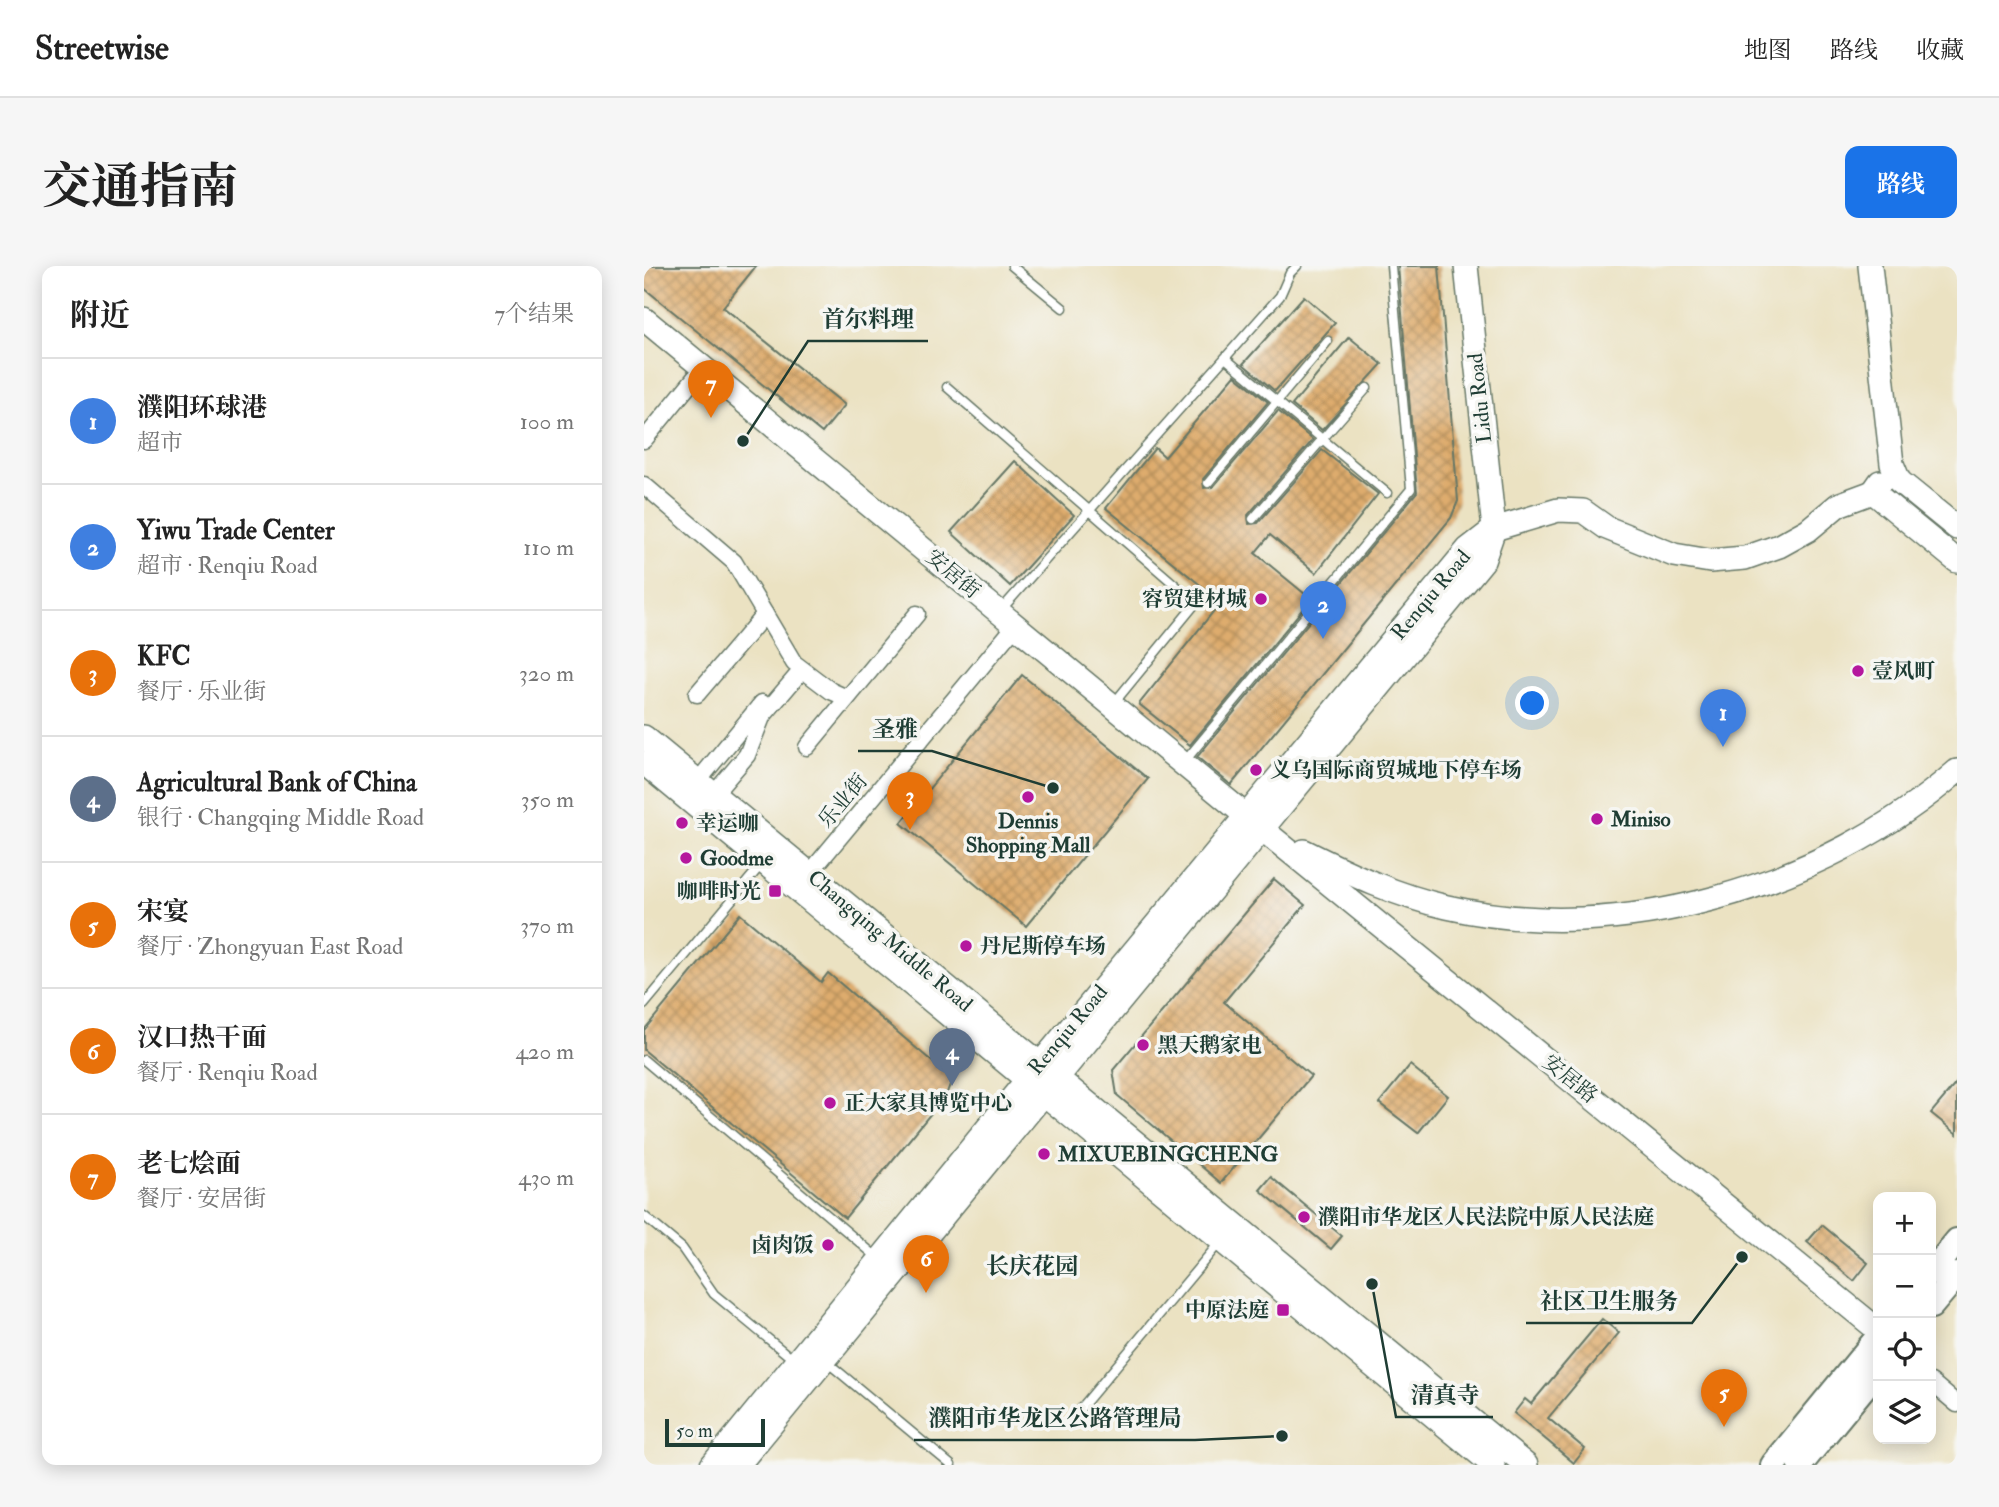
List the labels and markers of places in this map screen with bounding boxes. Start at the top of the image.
callout: 首尔料理 [808,297,928,341]
pin: 7 [688,360,734,418]
pin: 2 [1300,581,1346,639]
place label: 容贸建材城 [1142,586,1247,613]
marker: 容贸建材城 [1253,591,1269,607]
place label: 壹风町 [1872,658,1935,685]
marker: 壹风町 [1850,663,1866,679]
pin: 1 [1700,689,1746,747]
callout: 圣雅 [858,707,932,751]
place label: 义乌国际商贸城地下停车场 [1270,757,1522,784]
marker: 义乌国际商贸城地下停车场 [1248,762,1264,778]
pin: 3 [887,772,933,830]
marker: Dennis Shopping Mall [1020,789,1036,805]
place label: Miniso [1610,806,1671,833]
place label: Dennis Shopping Mall [966,808,1091,859]
place label: 幸运咖 [696,810,759,837]
marker: Miniso [1589,811,1605,827]
marker: 幸运咖 [674,815,690,831]
place label: Goodme [700,845,773,872]
marker: Goodme [678,850,694,866]
place label: 咖啡时光 [677,878,761,905]
marker: 咖啡时光 [767,883,783,899]
place label: 丹尼斯停车场 [980,933,1106,960]
marker: 丹尼斯停车场 [958,938,974,954]
pin: 4 [929,1028,975,1086]
place label: 黑天鹅家电 [1157,1032,1262,1059]
marker: 黑天鹅家电 [1135,1037,1151,1053]
place label: 正大家具博览中心 [844,1090,1012,1117]
marker: 正大家具博览中心 [822,1095,838,1111]
place label: MIXUEBINGCHENG [1057,1141,1278,1168]
marker: MIXUEBINGCHENG [1036,1146,1052,1162]
place label: 濮阳市华龙区人民法院中原人民法庭 [1318,1204,1654,1231]
marker: 濮阳市华龙区人民法院中原人民法庭 [1296,1209,1312,1225]
place label: 卤肉饭 [751,1232,814,1259]
pin: 6 [903,1235,949,1293]
marker: 卤肉饭 [820,1237,836,1253]
callout: 社区卫生服务 [1526,1279,1692,1323]
place label: 中原法庭 [1185,1297,1269,1324]
marker: 中原法庭 [1275,1302,1291,1318]
pin: 5 [1701,1369,1747,1427]
callout: 清真寺 [1396,1373,1493,1417]
callout: 濮阳市华龙区公路管理局 [914,1396,1195,1440]

